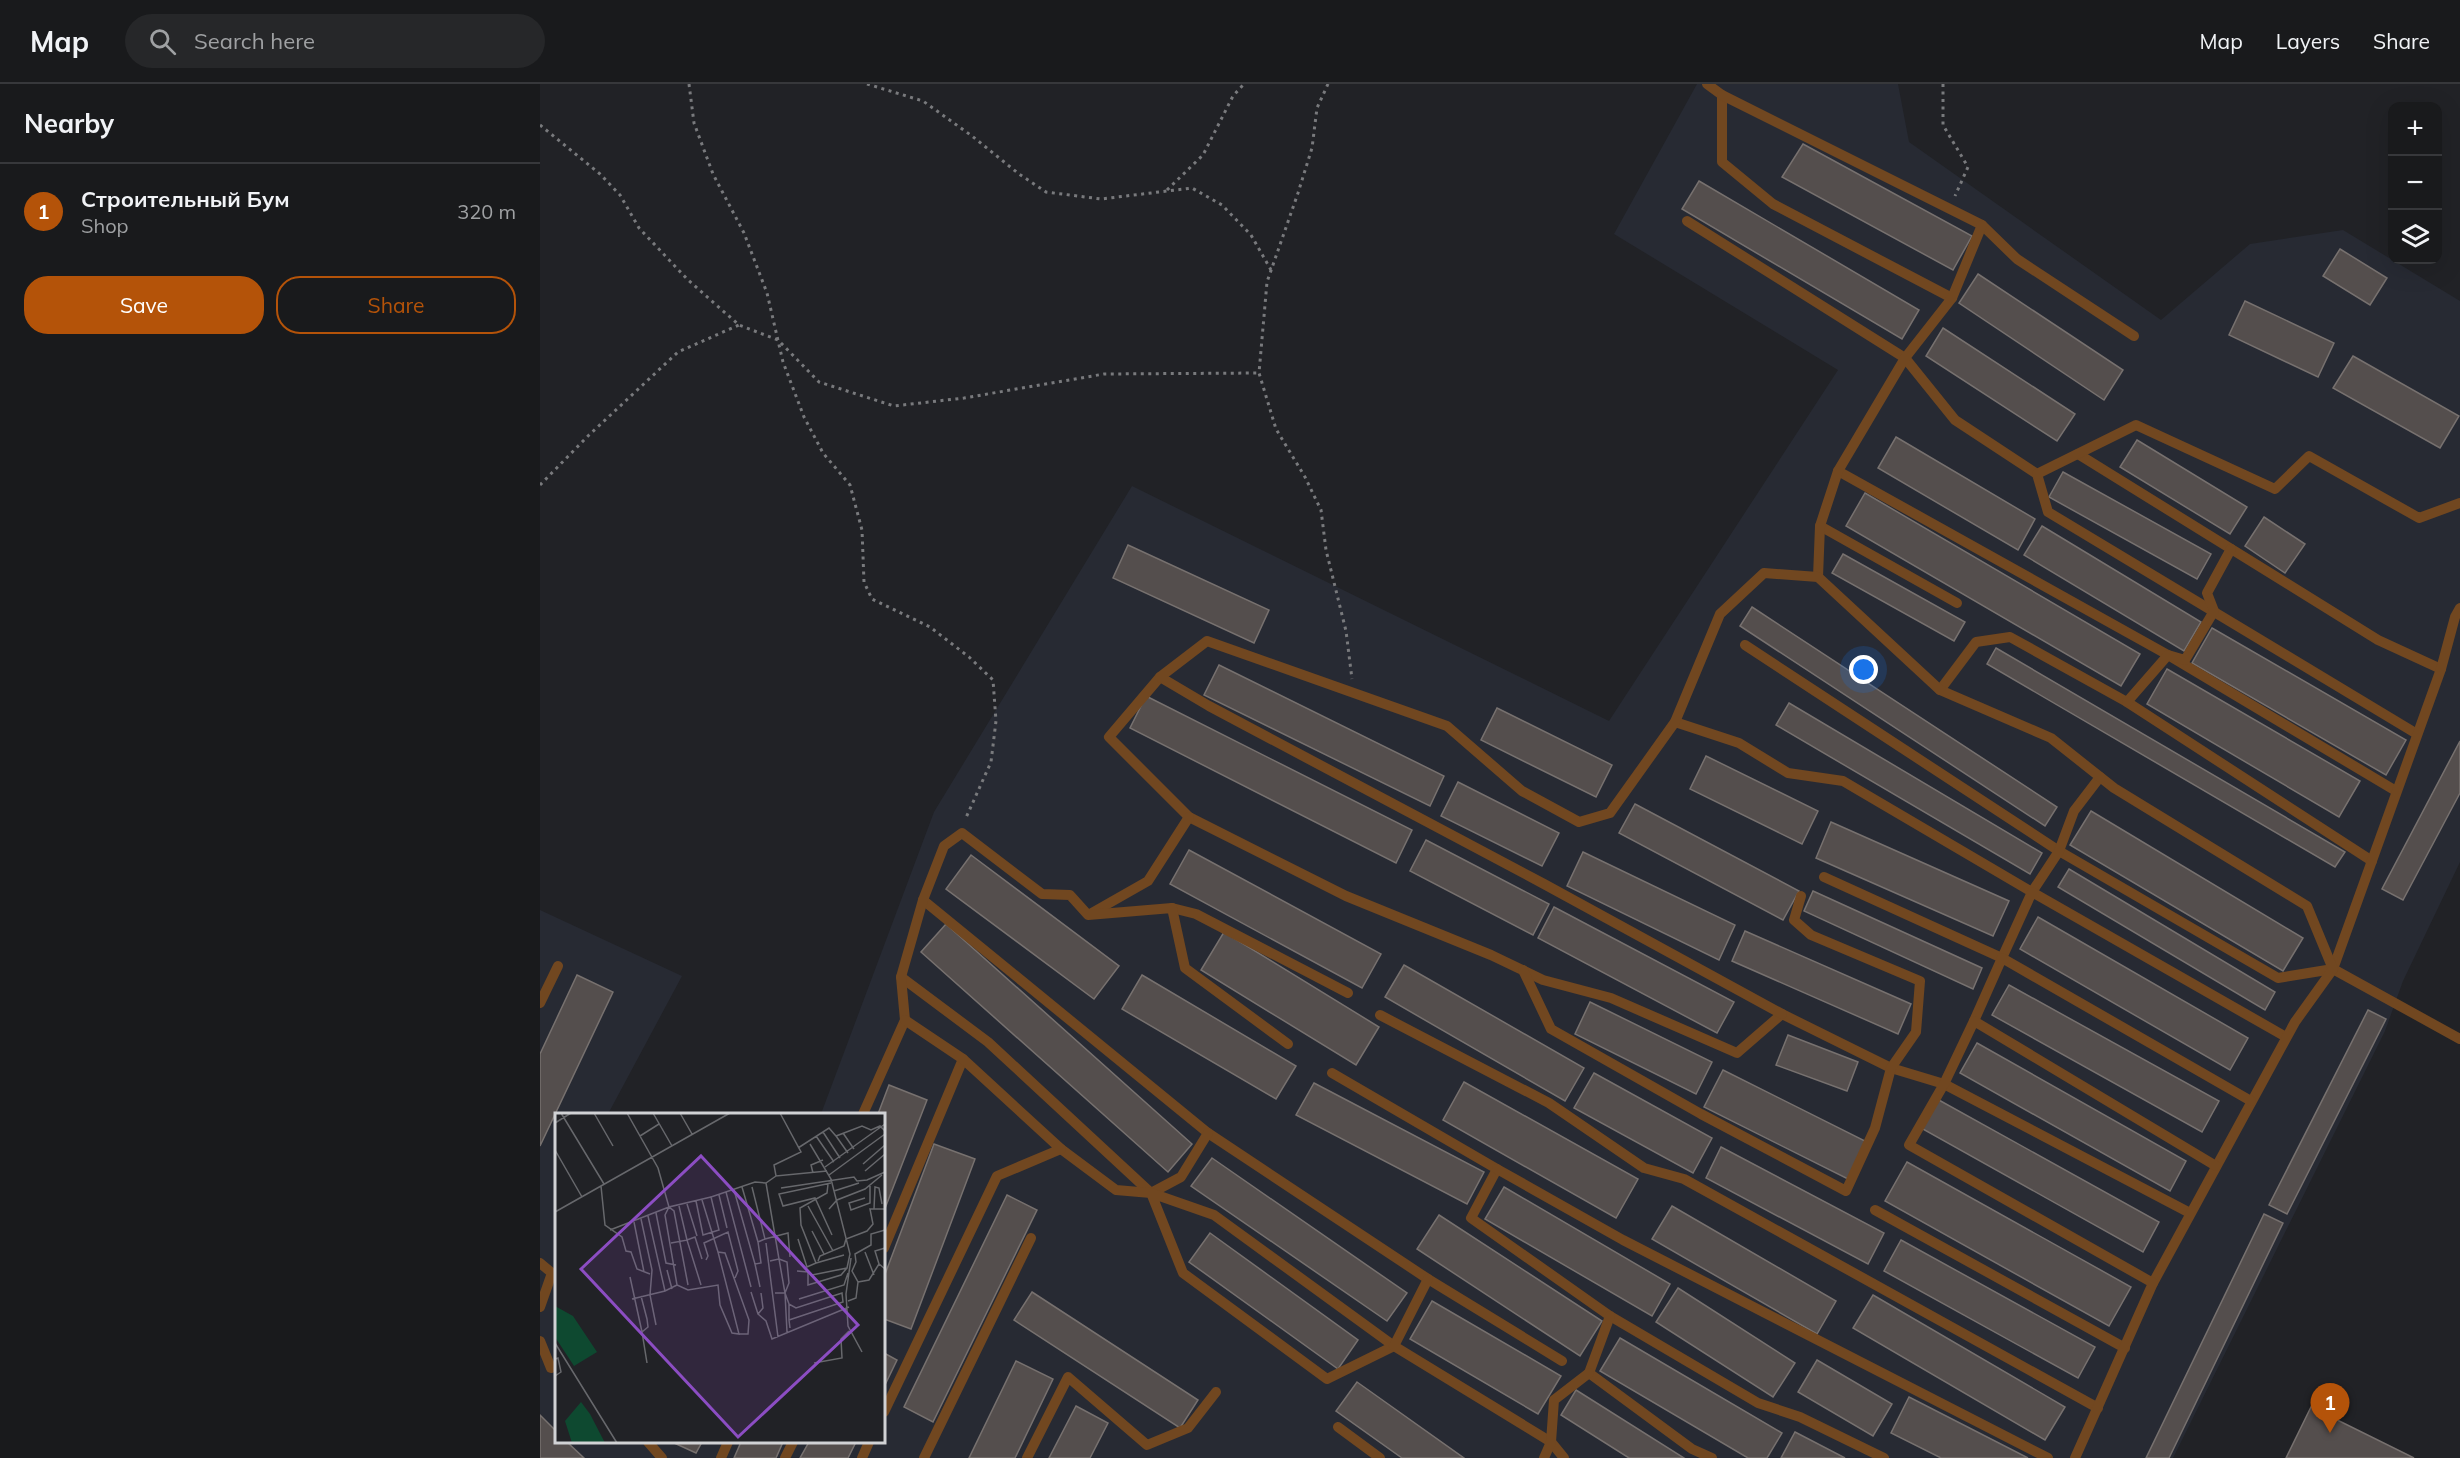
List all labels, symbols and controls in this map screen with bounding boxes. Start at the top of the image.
search box [125,14,545,68]
text: Map [30,24,89,59]
icon: search [146,25,179,58]
text: Search here [194,27,315,55]
text: Map [2200,28,2243,54]
text: Layers [2276,28,2340,54]
text: Share [2373,28,2430,54]
map controls [2388,102,2442,264]
button: + [2388,102,2442,156]
text: Nearby [24,107,114,140]
button: − [2388,156,2442,210]
text: Строительный Бум [81,185,290,213]
text: 1 [38,199,50,224]
text: 320 m [457,199,516,224]
button: layers [2388,210,2442,264]
text: Shop [81,213,129,238]
button: Save [24,276,264,334]
button: Share [276,276,516,334]
your location [1849,655,1878,684]
inset map [555,1113,885,1443]
pin: 1 [2310,1384,2350,1433]

